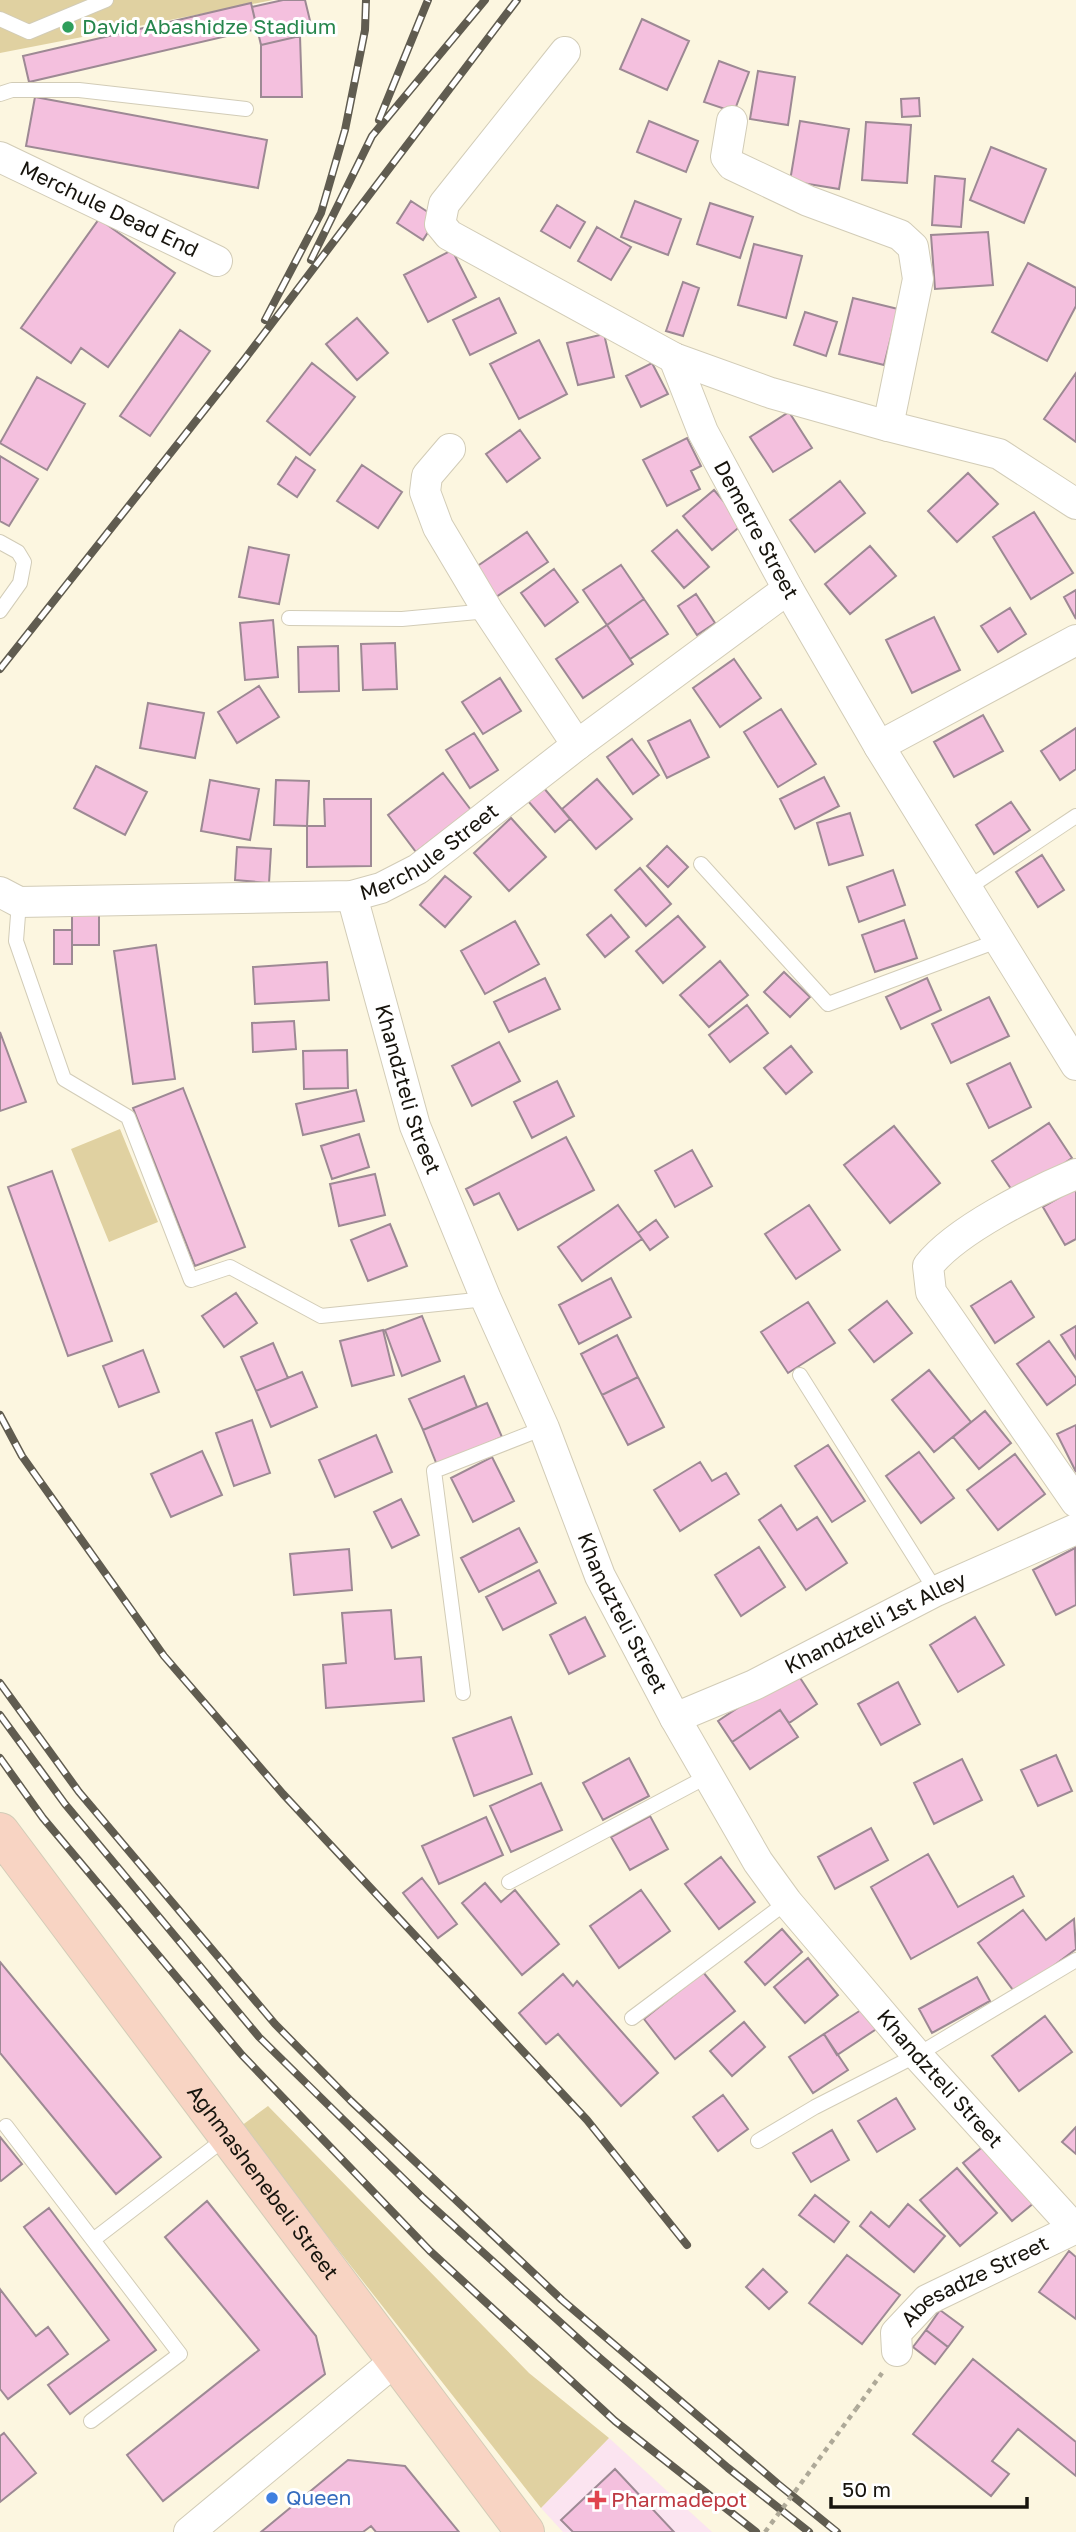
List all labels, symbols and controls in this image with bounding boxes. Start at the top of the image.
place label: David Abashidze Stadium [82,13,336,39]
marker: David Abashidze Stadium [60,19,76,35]
street label: Merchule Dead End [16,155,203,262]
street label: Demetre Street [709,456,805,604]
street label: Merchule Street [357,797,503,905]
street label: Khandzteli Street [370,1001,447,1178]
street label: Khandzteli Street [573,1528,674,1698]
street label: Khandzteli 1st Alley [780,1565,970,1679]
street label: Khandzteli Street [872,2004,1009,2153]
street label: Aghmashenebeli Street [182,2079,345,2284]
street label: Abesadze Street [895,2229,1052,2332]
scale bar [831,2466,1027,2510]
text: 50 m [842,2476,891,2502]
place label: Queen [286,2484,352,2510]
place label: Pharmadepot [611,2486,747,2512]
marker: Queen [264,2490,280,2506]
marker: Pharmadepot [589,2492,605,2508]

